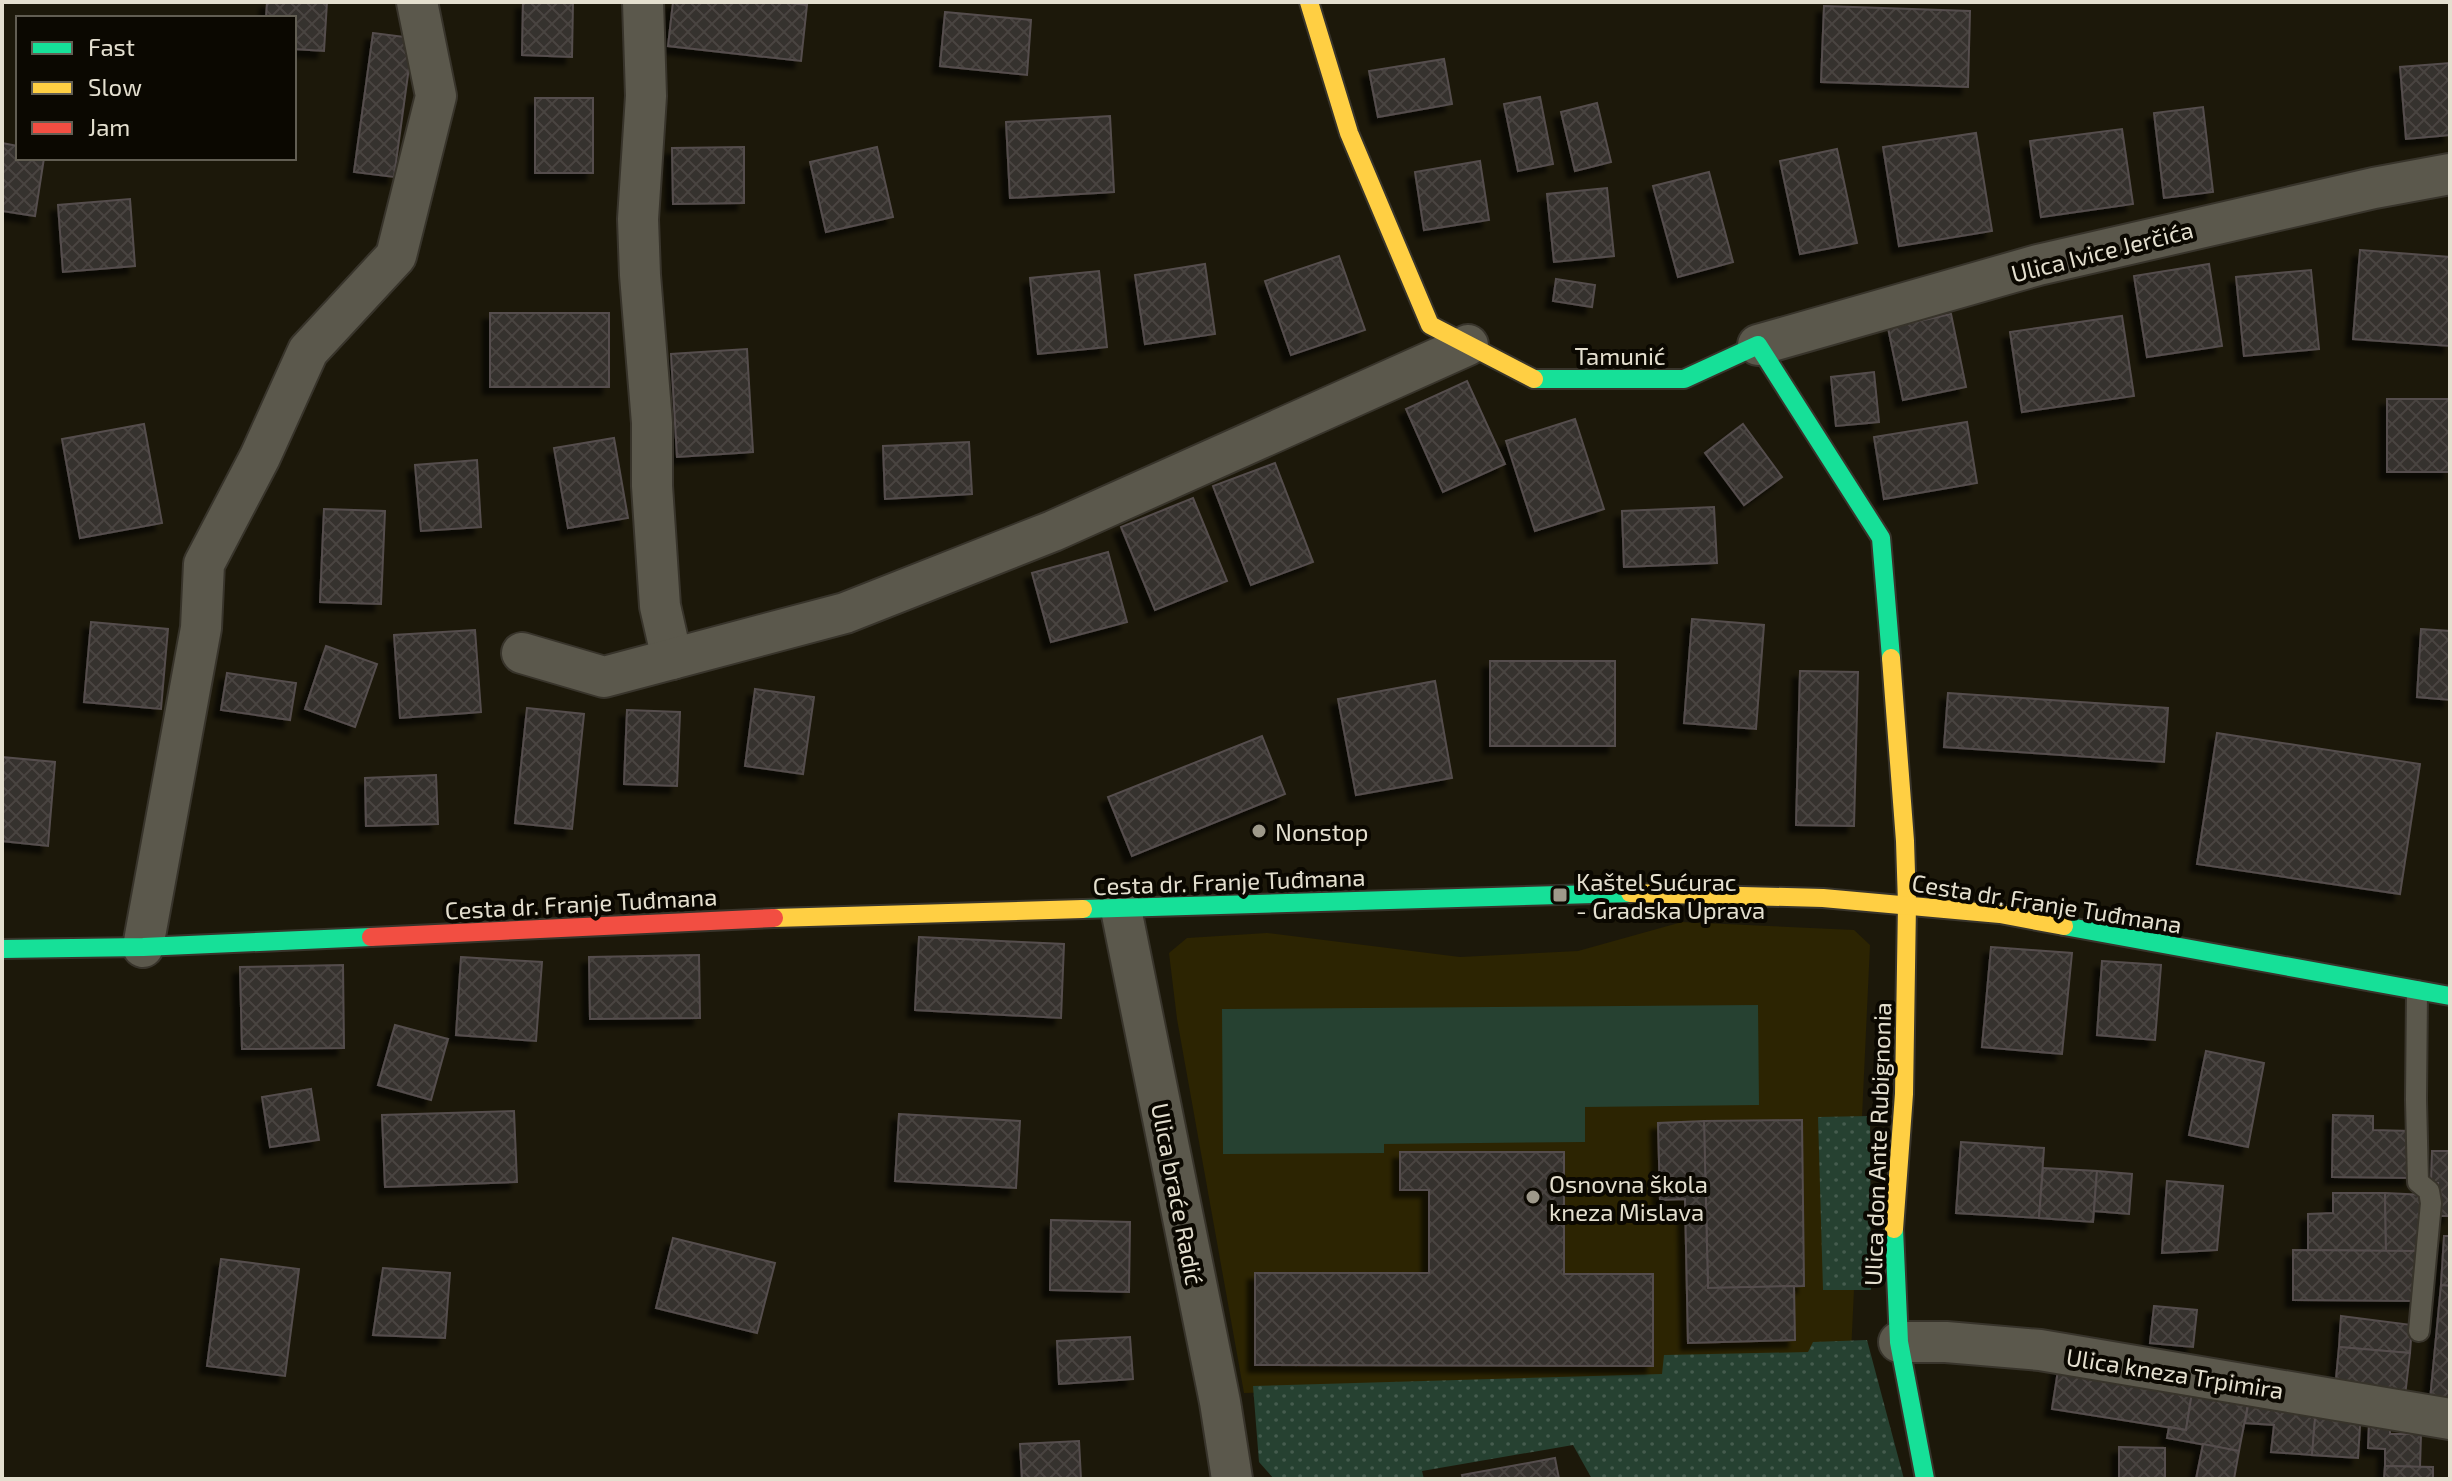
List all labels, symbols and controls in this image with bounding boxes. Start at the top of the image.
legend [16,16,296,160]
text: Fast [88,32,135,61]
text: Slow [88,72,142,101]
text: Jam [88,112,130,141]
street label: Ulica Ivice Jerčića [2008,214,2196,288]
street label: Tamunić [1574,341,1666,370]
place label: Nonstop [1275,817,1368,846]
marker: Nonstop [1250,822,1268,840]
street label: Cesta dr. Franje Tuđmana [1092,862,1366,900]
place label: Kaštel Sućurac - Gradska Uprava [1576,867,1765,924]
street label: Cesta dr. Franje Tuđmana [1910,867,2184,939]
street label: Cesta dr. Franje Tuđmana [444,881,718,925]
marker: Kaštel Sućurac - Gradska Uprava [1551,886,1569,904]
street label: Ulica don Ante Rubignonia [1858,1002,1896,1286]
street label: Ulica braće Radić [1146,1100,1210,1288]
place label: Osnovna škola kneza Mislava [1549,1169,1708,1226]
marker: Osnovna škola kneza Mislava [1524,1188,1542,1206]
street label: Ulica kneza Trpimira [2064,1342,2286,1404]

